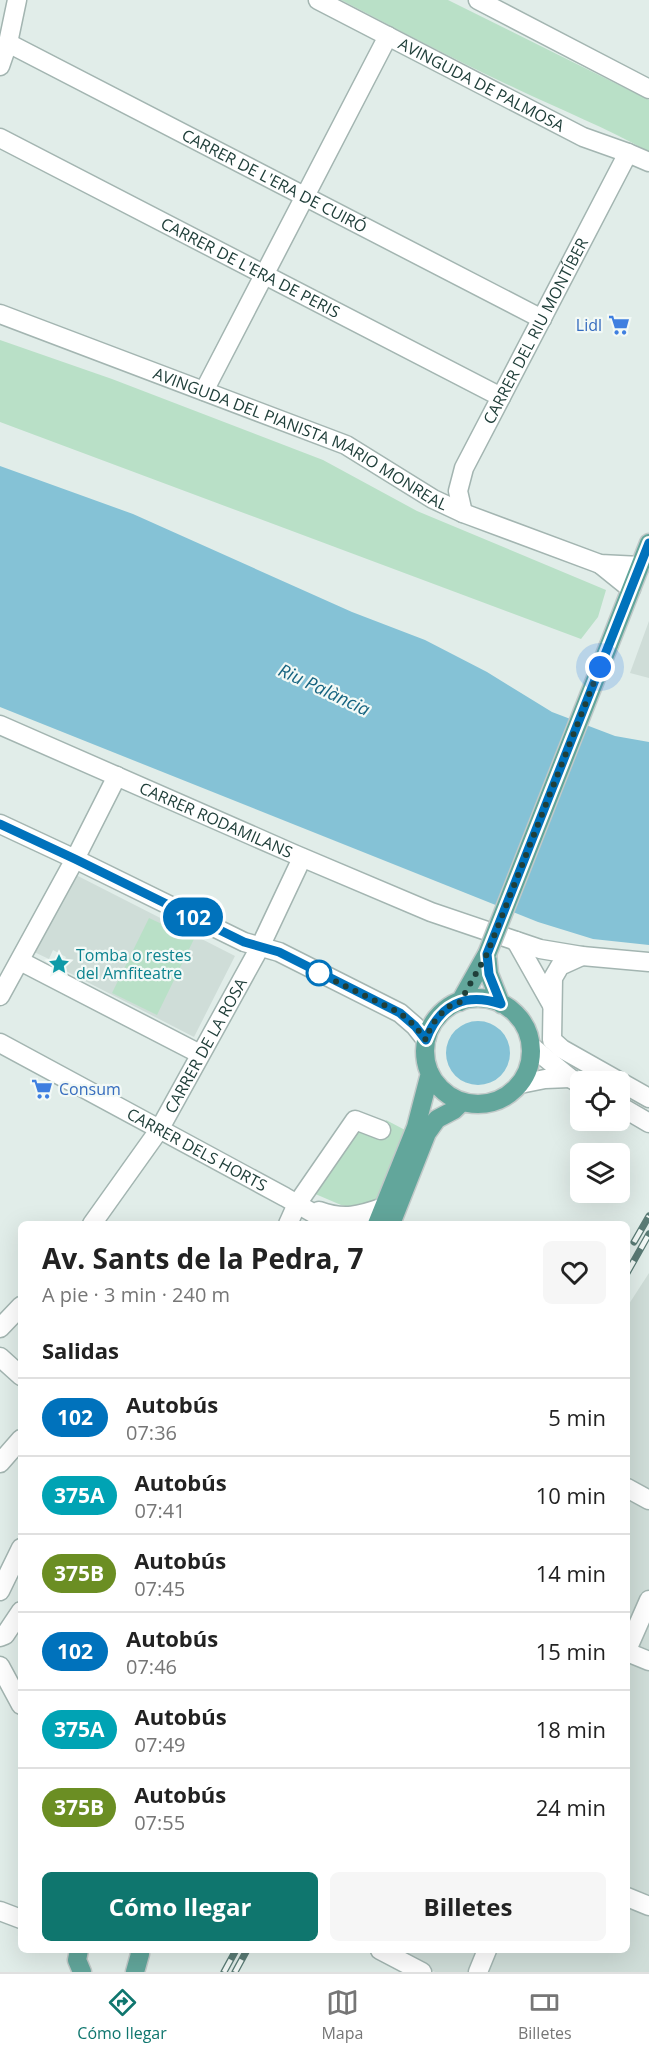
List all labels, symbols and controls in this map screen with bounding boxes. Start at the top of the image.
street label: AVINGUDA DE PALMOSA [395,33,569,137]
street label: CARRER DE L'ERA DE CUIRÓ [178,124,371,238]
street label: CARRER DE L'ERA DE PERIS [157,212,344,323]
street label: CARRER DEL RIU MONTÍBER [478,234,593,428]
supermarket icon: Lidl [607,313,631,337]
place label: Lidl [576,314,602,336]
street label: AVINGUDA DEL PIANISTA MARIO MONREAL [150,362,451,515]
your location [585,652,615,682]
water label: Riu Palància [275,657,374,721]
street label: CARRER RODAMILANS [136,777,296,863]
line badge: 102 [158,898,228,936]
text: 102 [175,903,211,931]
place label: Tomba o restes del Amfiteatre [76,944,191,984]
place icon: Tomba o restes del Amfiteatre [47,952,71,976]
unlabelled marker [306,960,332,986]
street label: CARRER DE LA ROSA [159,973,252,1117]
map controls [570,1071,630,1203]
button: locate [570,1071,630,1131]
supermarket icon: Consum [30,1077,54,1101]
place label: Consum [59,1078,121,1100]
street label: CARRER DELS HORTS [123,1103,271,1196]
button: layers [570,1143,630,1203]
text: Av. Sants de la Pedra, 7 [42,1239,364,1277]
button: heart [543,1241,606,1304]
text: A pie · 3 min · 240 m [42,1281,230,1308]
text: Salidas [42,1335,119,1365]
text: Autobús [126,1389,218,1419]
text: 5 min [548,1402,606,1432]
text: 102 [57,1403,93,1431]
text: 07:36 [126,1419,177,1446]
text: Autobús [135,1467,227,1497]
text: 10 min [536,1480,606,1510]
text: 375A [54,1481,105,1509]
text: 07:41 [135,1497,186,1524]
text: Autobús [134,1545,226,1575]
text: 14 min [536,1558,606,1588]
text: 375B [54,1559,104,1587]
text: 07:45 [134,1575,185,1602]
text: Autobús [126,1623,218,1653]
text: 15 min [536,1636,606,1666]
text: 102 [57,1637,93,1665]
text: 07:46 [126,1653,177,1680]
text: Autobús [135,1701,227,1731]
text: 18 min [536,1714,606,1744]
text: 375A [54,1715,105,1743]
text: 07:49 [135,1731,186,1758]
text: Autobús [134,1779,226,1809]
text: 24 min [536,1792,606,1822]
text: 375B [54,1793,104,1821]
text: 07:55 [134,1809,185,1836]
button: Cómo llegar [42,1872,318,1941]
button: Billetes [330,1872,606,1941]
tab: Cómo llegar [77,1986,167,2044]
tab: Mapa [321,1986,363,2044]
tab: Billetes [518,1986,572,2044]

